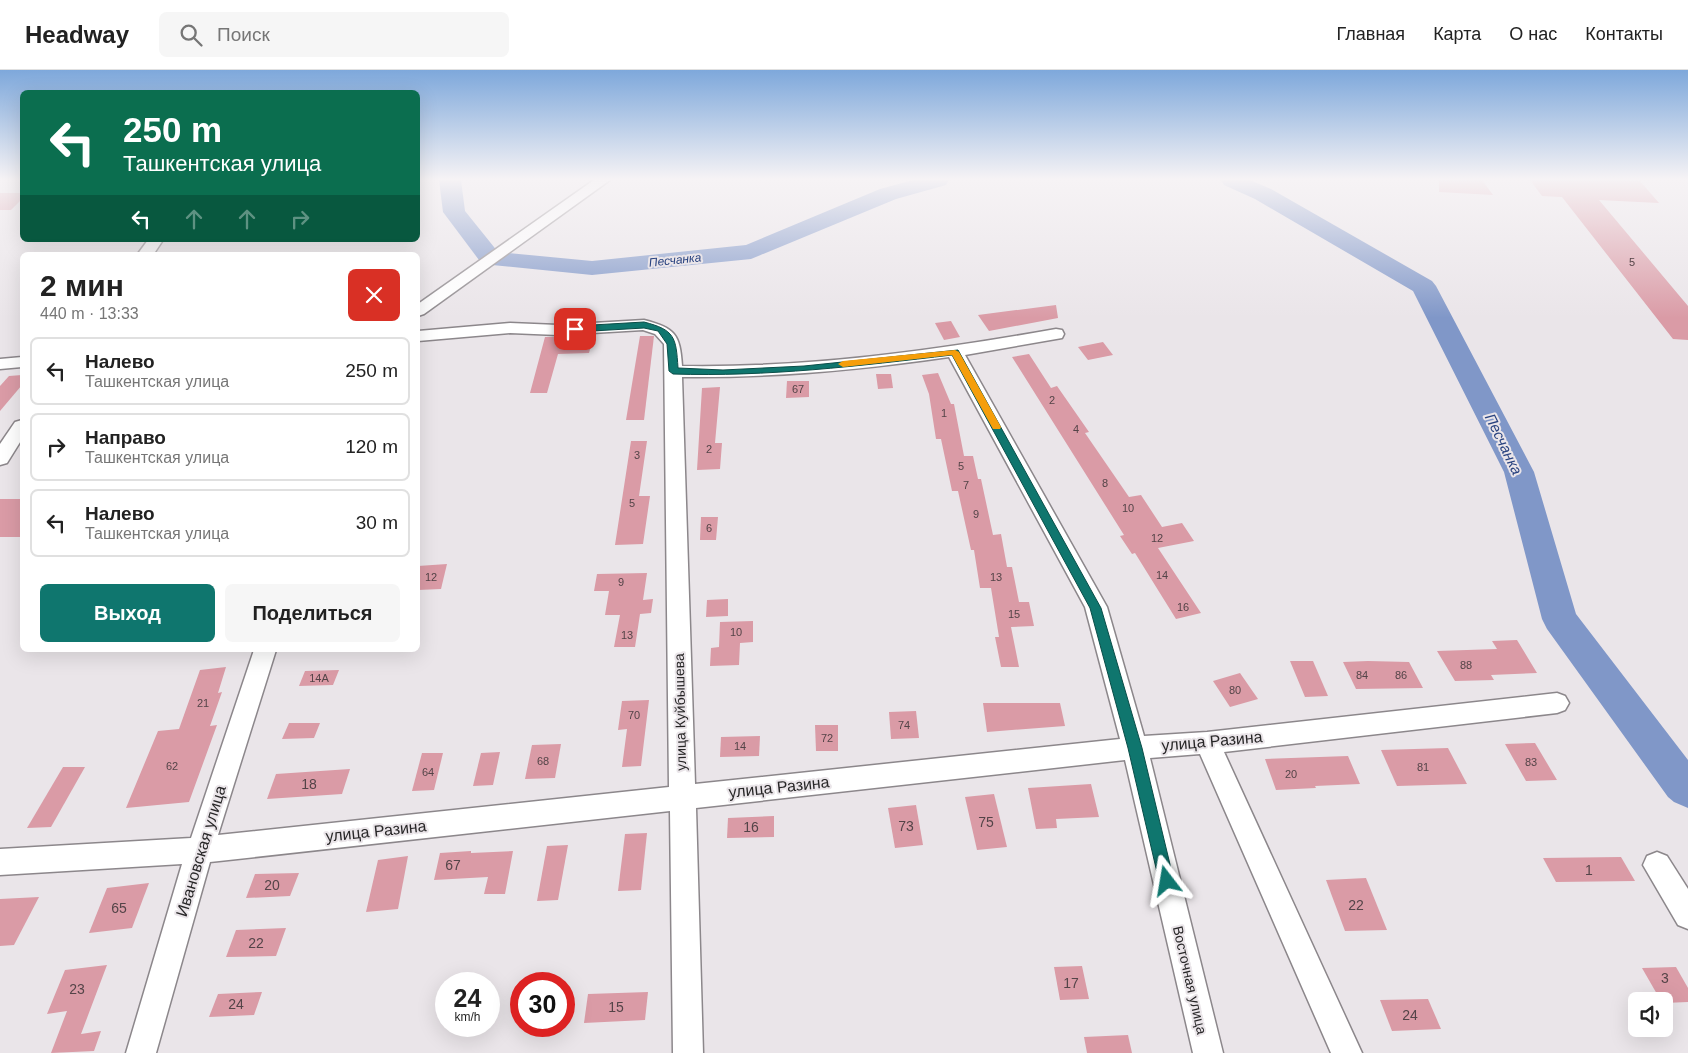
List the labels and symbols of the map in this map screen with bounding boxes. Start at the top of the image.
water label: Песчанка [648,250,702,270]
house number: 5 [1629,256,1635,268]
pin [554,308,596,350]
house number: 67 [792,383,804,395]
house number: 2 [1049,394,1055,406]
house number: 1 [941,407,947,419]
water label: Песчанка [1482,411,1526,477]
house number: 4 [1073,423,1079,435]
house number: 2 [706,443,712,455]
house number: 3 [634,449,640,461]
house number: 5 [958,460,964,472]
house number: 8 [1102,477,1108,489]
house number: 7 [963,479,969,491]
house number: 5 [629,497,635,509]
house number: 10 [1122,502,1134,514]
house number: 9 [973,508,979,520]
house number: 6 [706,522,712,534]
house number: 12 [1151,532,1163,544]
house number: 14 [1156,569,1168,581]
house number: 12 [425,571,437,583]
house number: 13 [990,571,1002,583]
house number: 9 [618,576,624,588]
house number: 16 [1177,601,1189,613]
house number: 15 [1008,608,1020,620]
house number: 10 [730,626,742,638]
house number: 13 [621,629,633,641]
street label: улица Куйбышева [671,653,689,771]
house number: 88 [1460,659,1472,671]
house number: 84 [1356,669,1368,681]
house number: 86 [1395,669,1407,681]
house number: 14А [309,672,329,684]
house number: 80 [1229,684,1241,696]
house number: 21 [197,697,209,709]
house number: 70 [628,709,640,721]
house number: 74 [898,719,910,731]
street label: улица Разина [1161,728,1263,754]
house number: 72 [821,732,833,744]
house number: 14 [734,740,746,752]
house number: 68 [537,755,549,767]
house number: 83 [1525,756,1537,768]
house number: 62 [166,760,178,772]
house number: 81 [1417,761,1429,773]
house number: 64 [422,766,434,778]
house number: 20 [1285,768,1297,780]
street label: улица Разина [728,773,830,801]
house number: 18 [301,776,317,792]
street label: Ивановская улица [173,783,229,919]
house number: 75 [978,814,994,830]
street label: улица Разина [325,817,427,845]
house number: 73 [898,818,914,834]
house number: 16 [743,819,759,835]
position arrow [1140,854,1192,906]
house number: 67 [445,857,461,873]
house number: 1 [1585,862,1593,878]
house number: 20 [264,877,280,893]
house number: 22 [1348,897,1364,913]
house number: 65 [111,900,127,916]
street label: Восточная улица [1170,924,1210,1036]
house number: 22 [248,935,264,951]
house number: 3 [1661,970,1669,986]
speed limit sign: 30 [510,972,575,1037]
house number: 17 [1063,975,1079,991]
house number: 23 [69,981,85,997]
house number: 24 [228,996,244,1012]
house number: 15 [608,999,624,1015]
house number: 24 [1402,1007,1418,1023]

